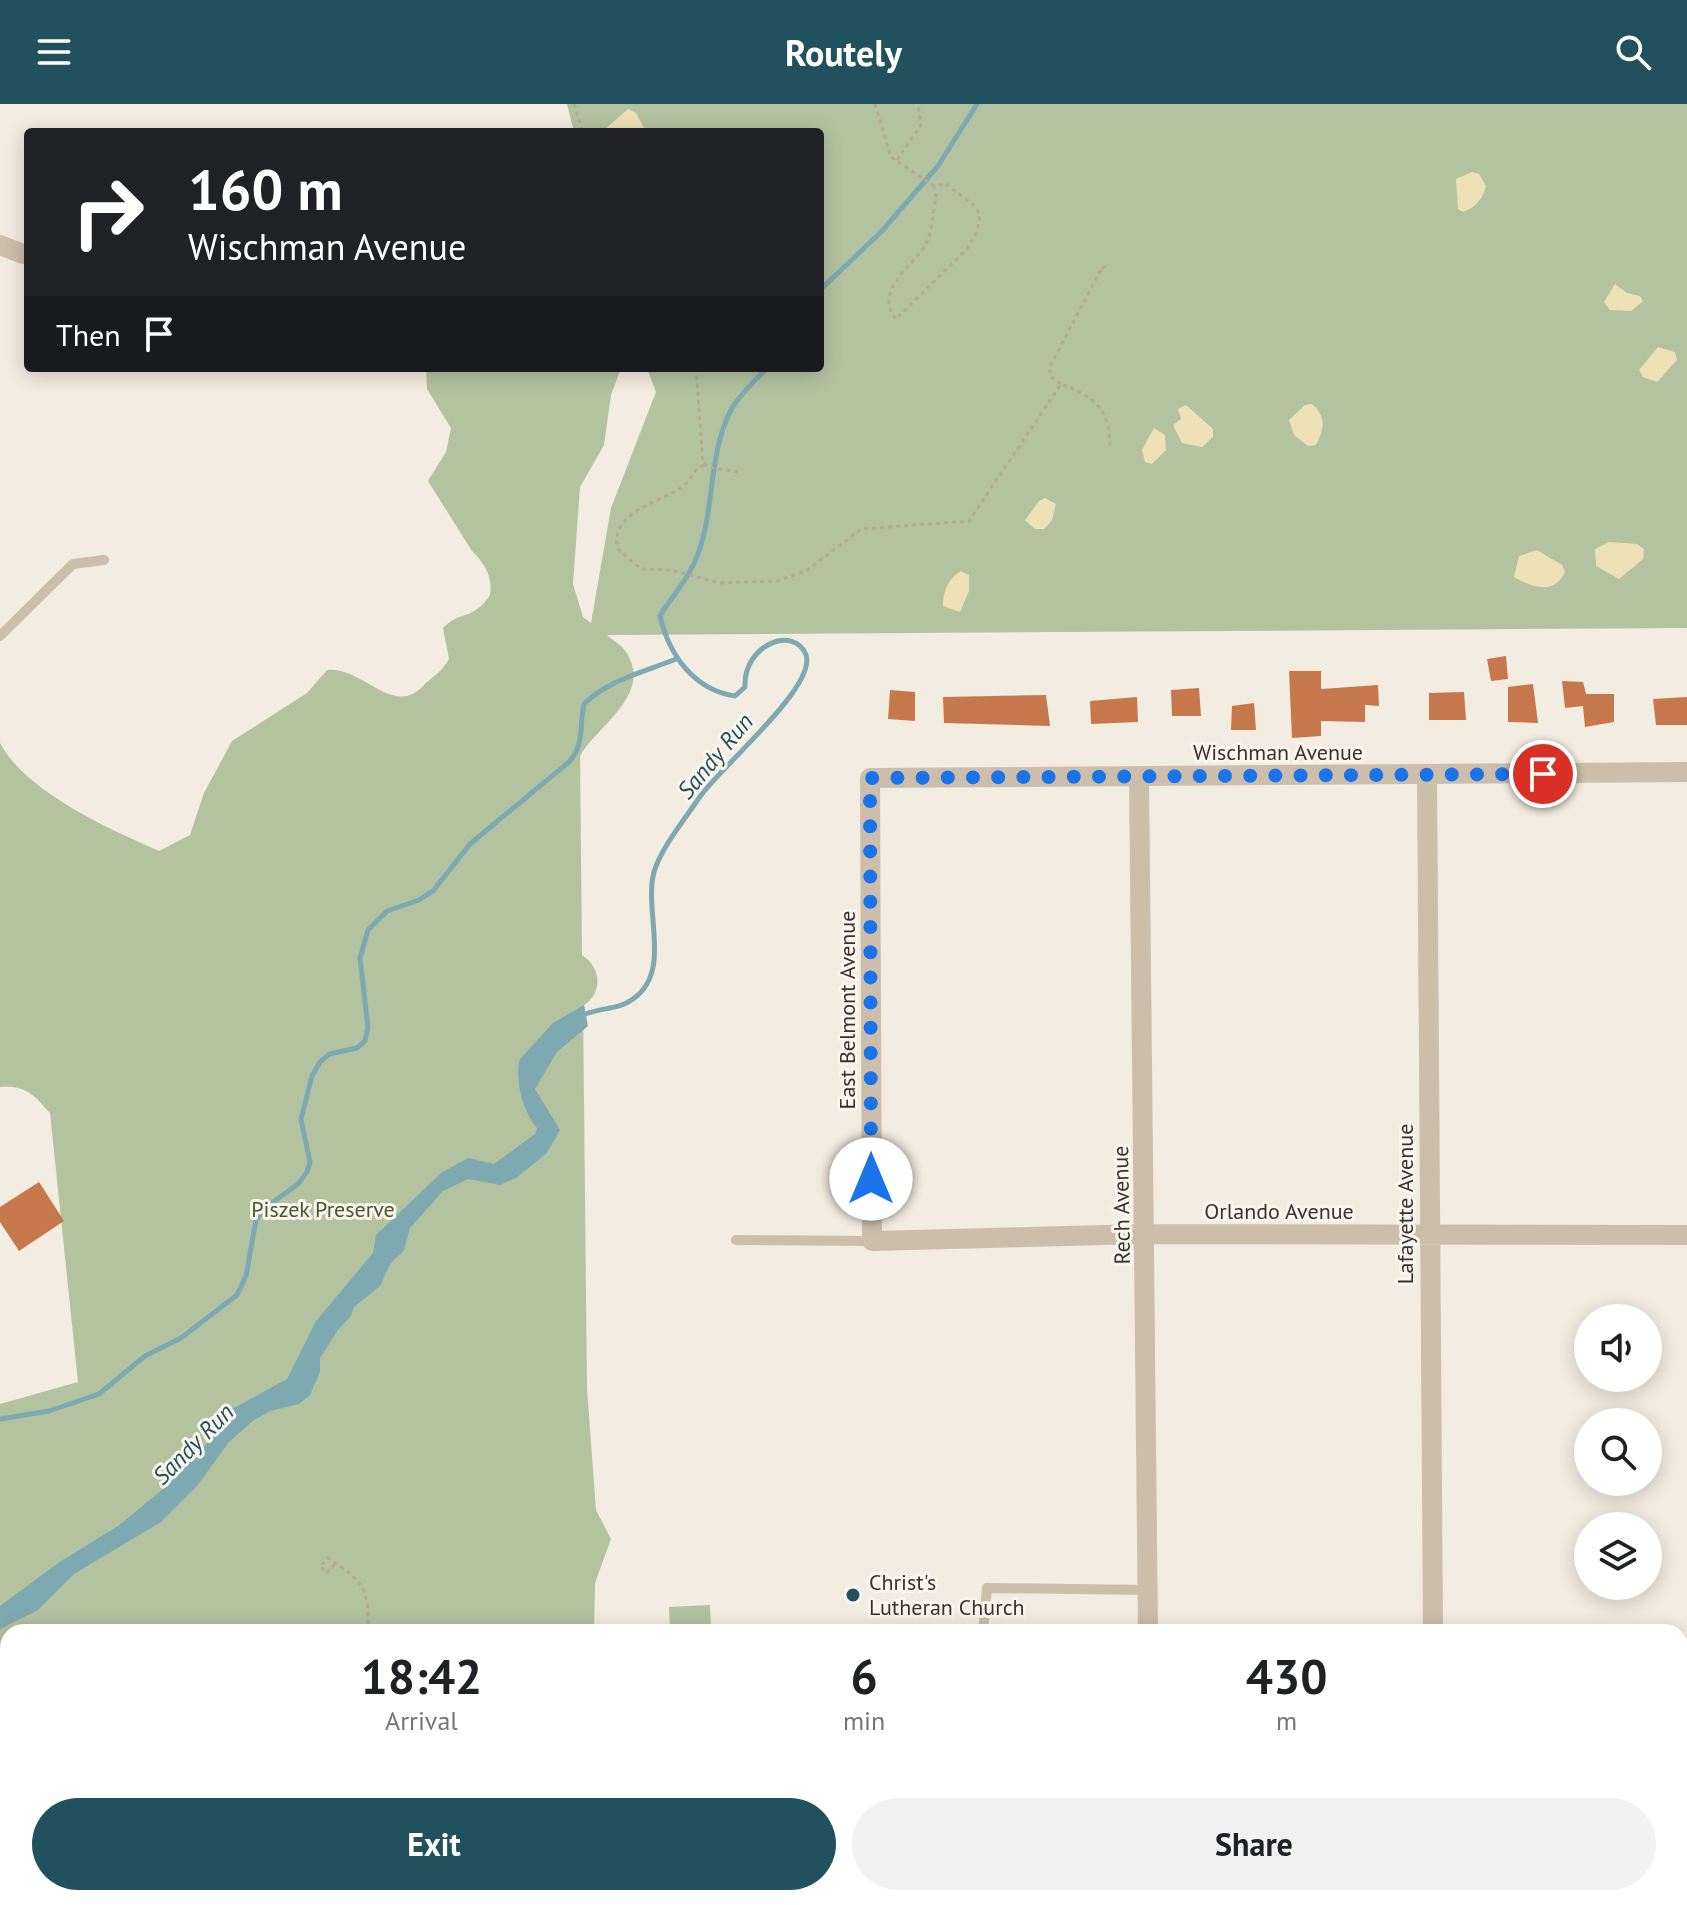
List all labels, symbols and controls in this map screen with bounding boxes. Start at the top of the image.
text: Routely [785,29,902,76]
icon: menu [32,30,76,74]
icon: search [1611,30,1655,74]
text: 160 m [188,153,343,225]
icon: right [56,160,160,264]
text: Wischman Avenue [188,223,466,270]
icon: arrive [137,312,181,356]
text: Then [56,315,121,354]
water label: Sandy Run [670,707,760,805]
street label: Wischman Avenue [1193,738,1363,766]
pin [1509,740,1577,808]
icon: arrive [1521,752,1565,796]
street label: East Belmont Avenue [833,911,861,1109]
street label: Lafayette Avenue [1391,1124,1419,1284]
position arrow [829,1137,913,1221]
street label: Rech Avenue [1106,1145,1136,1265]
park label: Piszek Preserve [251,1195,395,1223]
street label: Orlando Avenue [1204,1197,1354,1225]
map controls [1574,1304,1662,1600]
button: sound [1574,1304,1662,1392]
water label: Sandy Run [146,1397,240,1491]
button: search [1574,1408,1662,1496]
button: layers [1574,1512,1662,1600]
place label: Christ's Lutheran Church [869,1568,1025,1621]
marker: Christ's Lutheran Church [844,1586,862,1604]
text: 18:42 [361,1645,482,1707]
text: 6 [850,1645,878,1707]
text: 430 [1246,1645,1327,1707]
text: Arrival [385,1704,458,1737]
text: min [843,1704,885,1737]
text: m [1276,1704,1297,1737]
button: Exit [32,1798,836,1890]
button: Share [852,1798,1656,1890]

